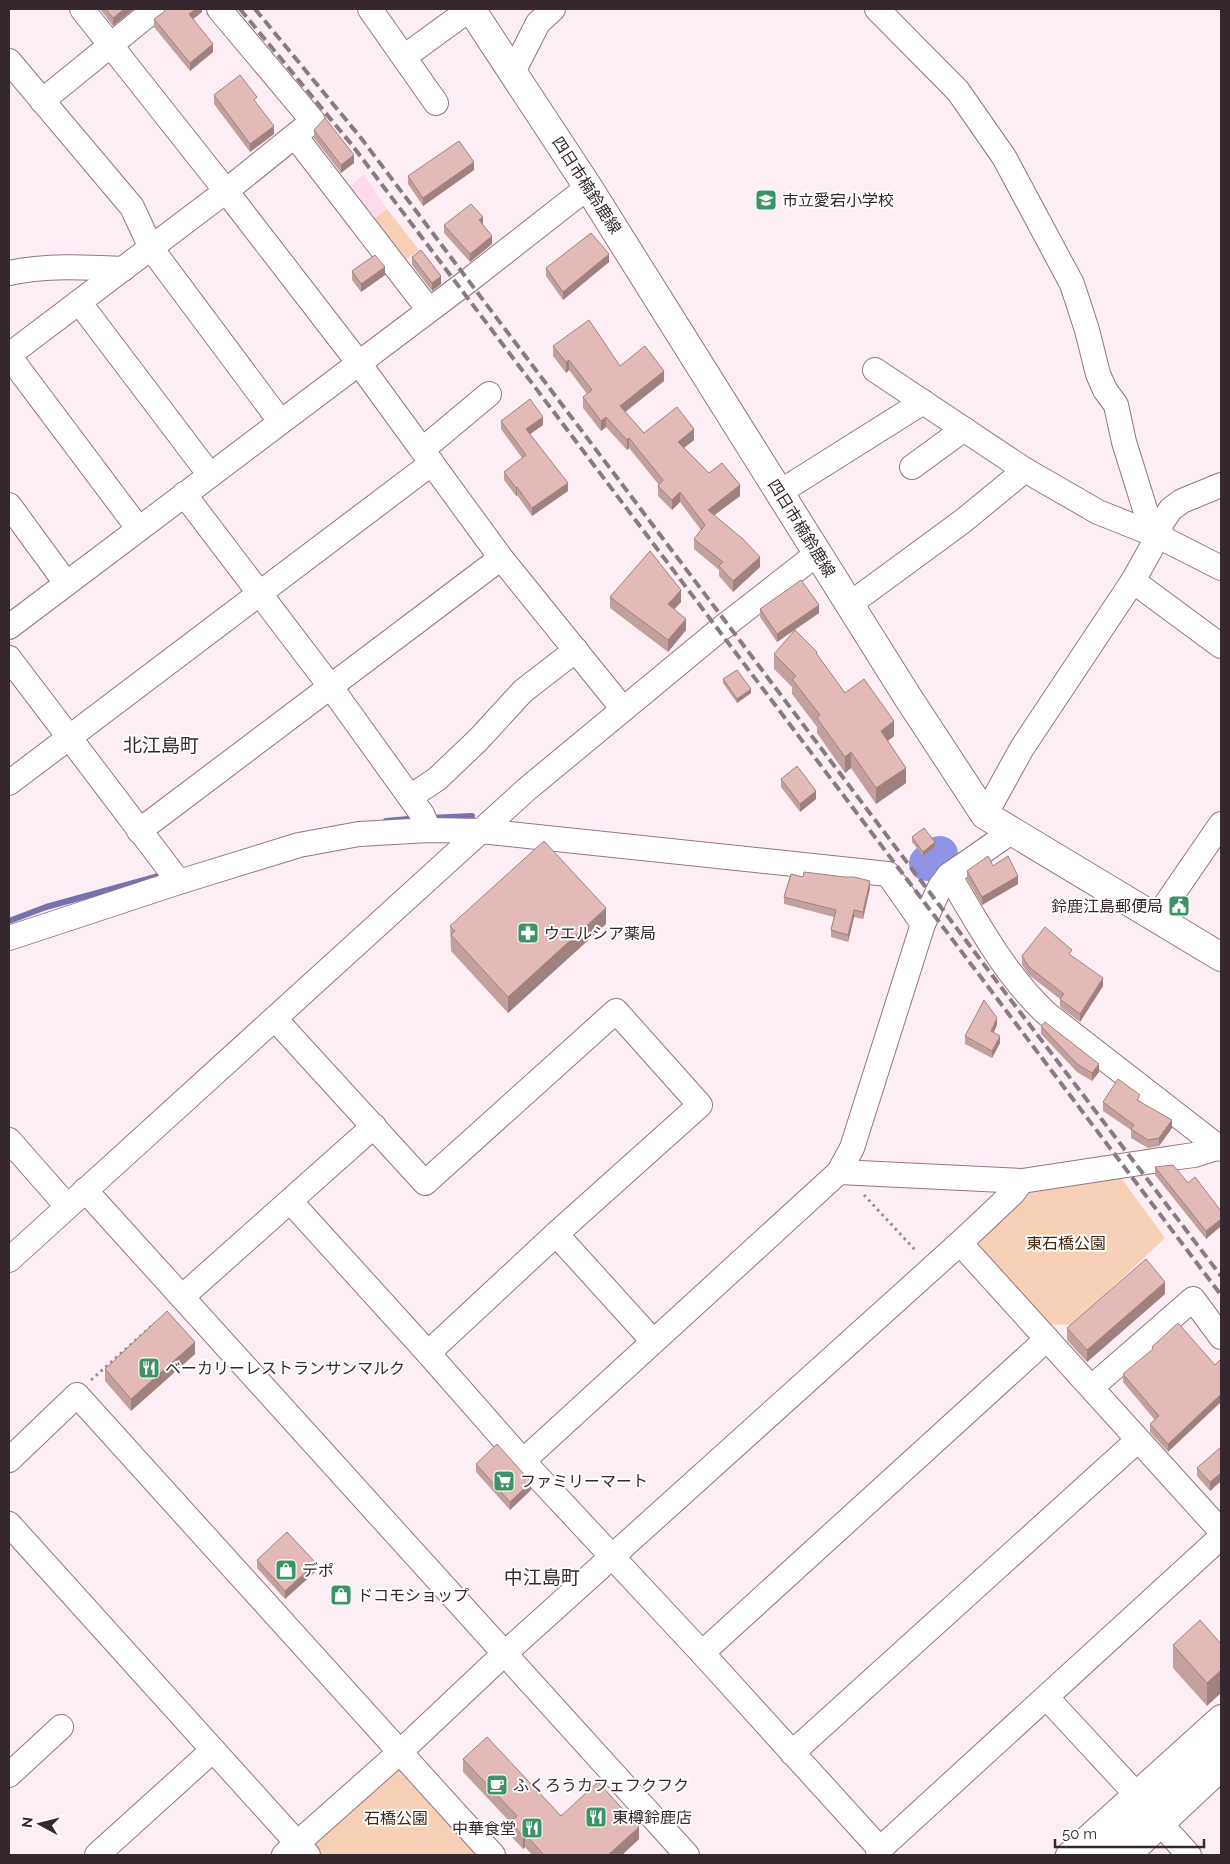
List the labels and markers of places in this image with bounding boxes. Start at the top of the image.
school or university icon: 市立愛宕小学校 [754,188,778,212]
place label: 市立愛宕小学校 [782,191,894,210]
public building icon: 鈴鹿江島郵便局 [1167,894,1191,918]
place label: 鈴鹿江島郵便局 [1051,897,1163,916]
pharmacy icon: ウエルシア薬局 [516,921,540,945]
place label: ウエルシア薬局 [544,924,656,943]
restaurant icon: ベーカリーレストランサンマルク [137,1356,161,1380]
place label: ベーカリーレストランサンマルク [165,1359,405,1378]
supermarket icon: ファミリーマート [492,1469,516,1493]
place label: ファミリーマート [520,1472,648,1491]
shop icon: デポ [274,1558,298,1582]
place label: デポ [302,1561,334,1580]
shop icon: ドコモショップ [329,1583,353,1607]
place label: ドコモショップ [357,1586,469,1605]
cafe icon: ふくろうカフェフクフク [485,1773,509,1797]
place label: ふくろうカフェフクフク [513,1776,689,1795]
restaurant icon: 東樽鈴鹿店 [584,1805,608,1829]
place label: 東樽鈴鹿店 [612,1808,692,1827]
restaurant icon: 中華食堂 [520,1816,544,1840]
place label: 中華食堂 [452,1819,516,1838]

